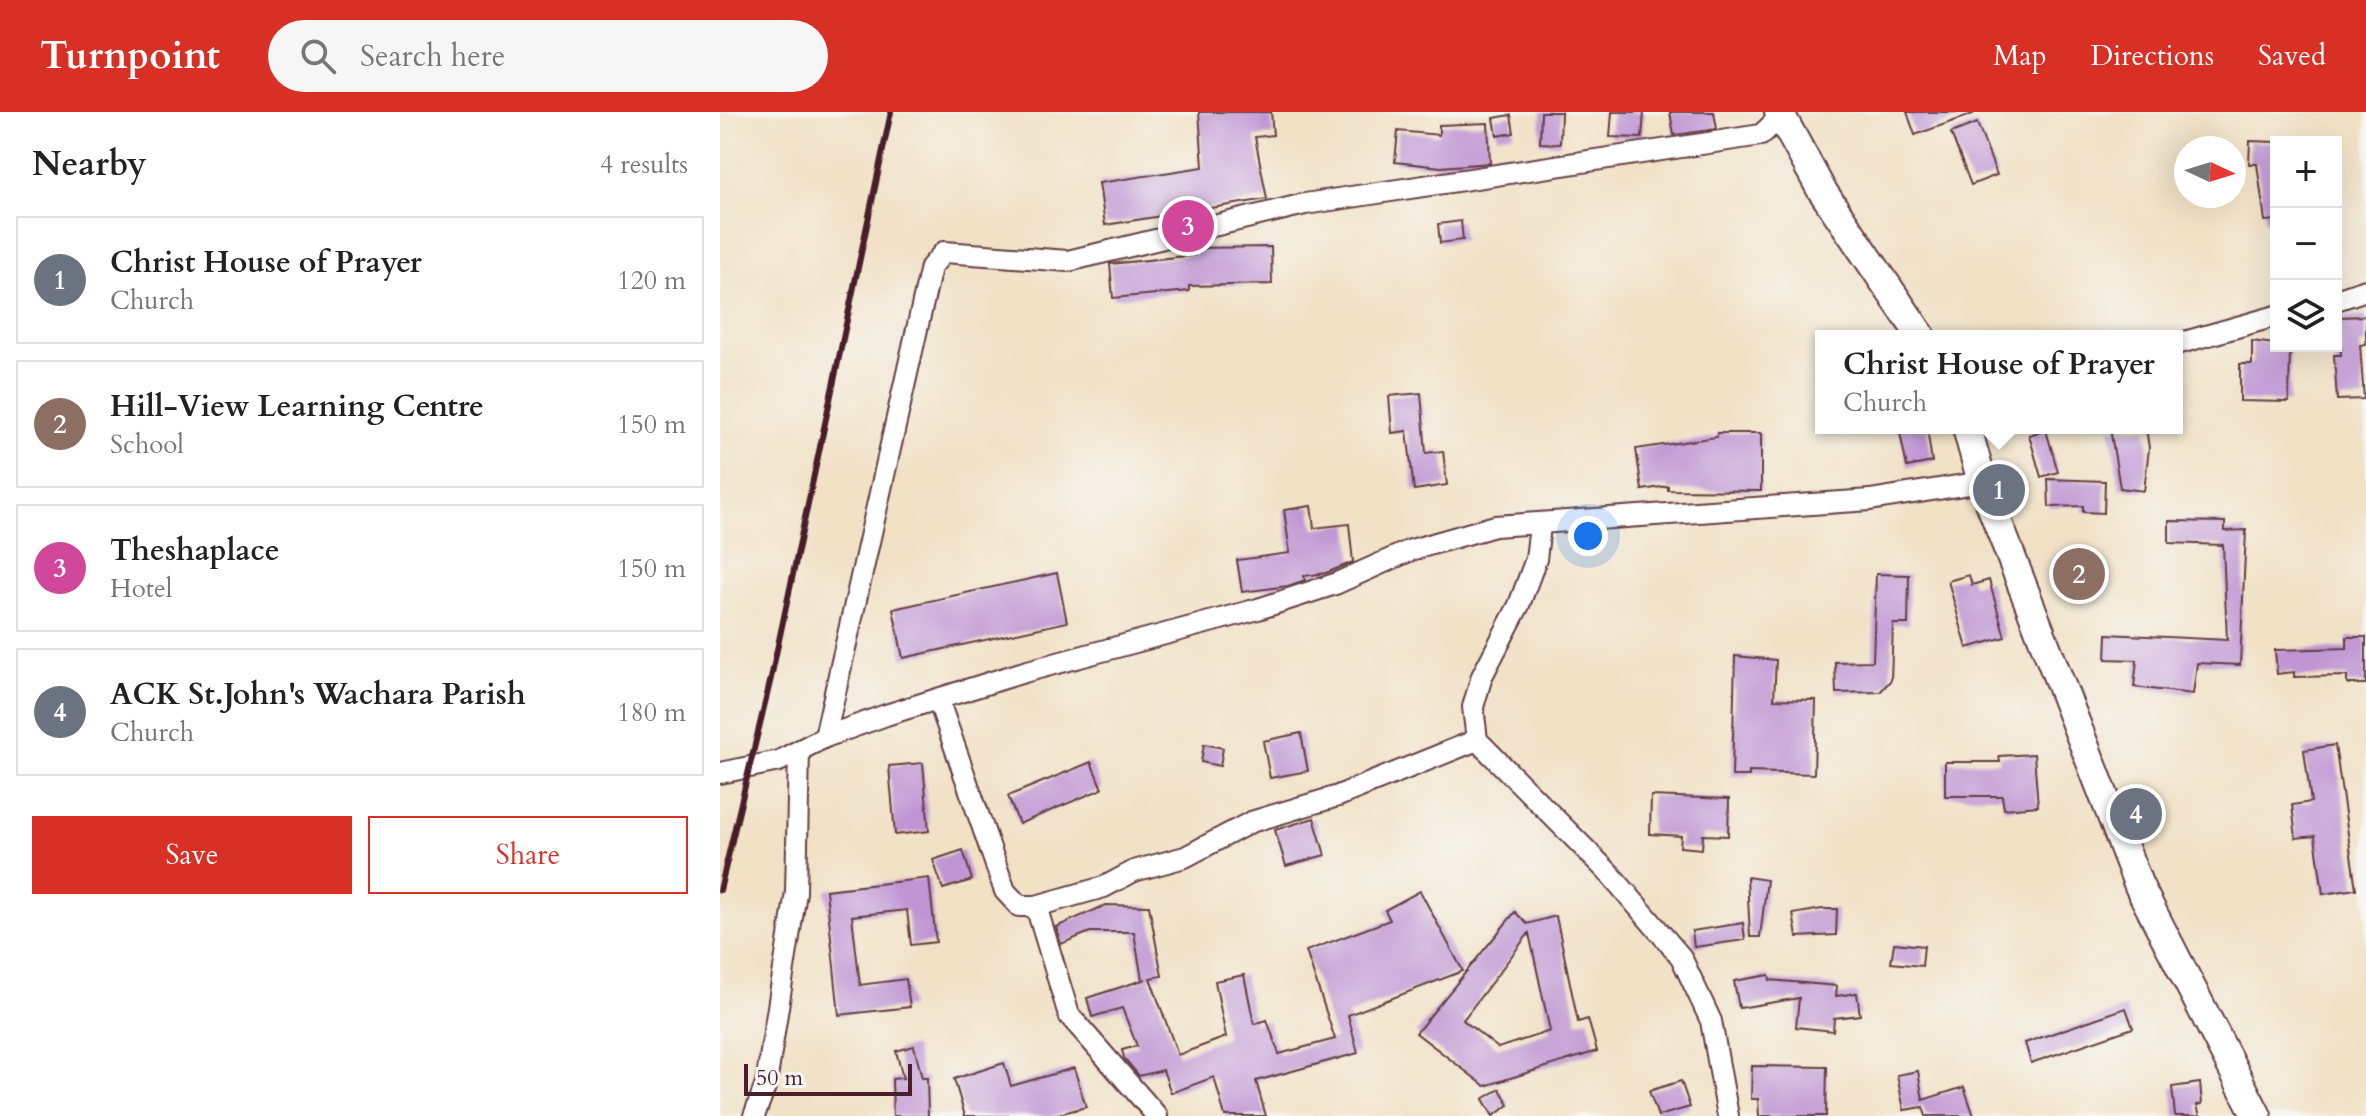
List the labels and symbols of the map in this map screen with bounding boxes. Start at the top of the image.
north arrow [2174,136,2246,208]
pin: 3 [1162,196,1214,256]
pin: 1 [1973,460,2025,520]
your location [1568,516,1608,556]
pin: 2 [2053,544,2105,604]
pin: 4 [2110,784,2162,844]
scale bar [744,1060,912,1096]

